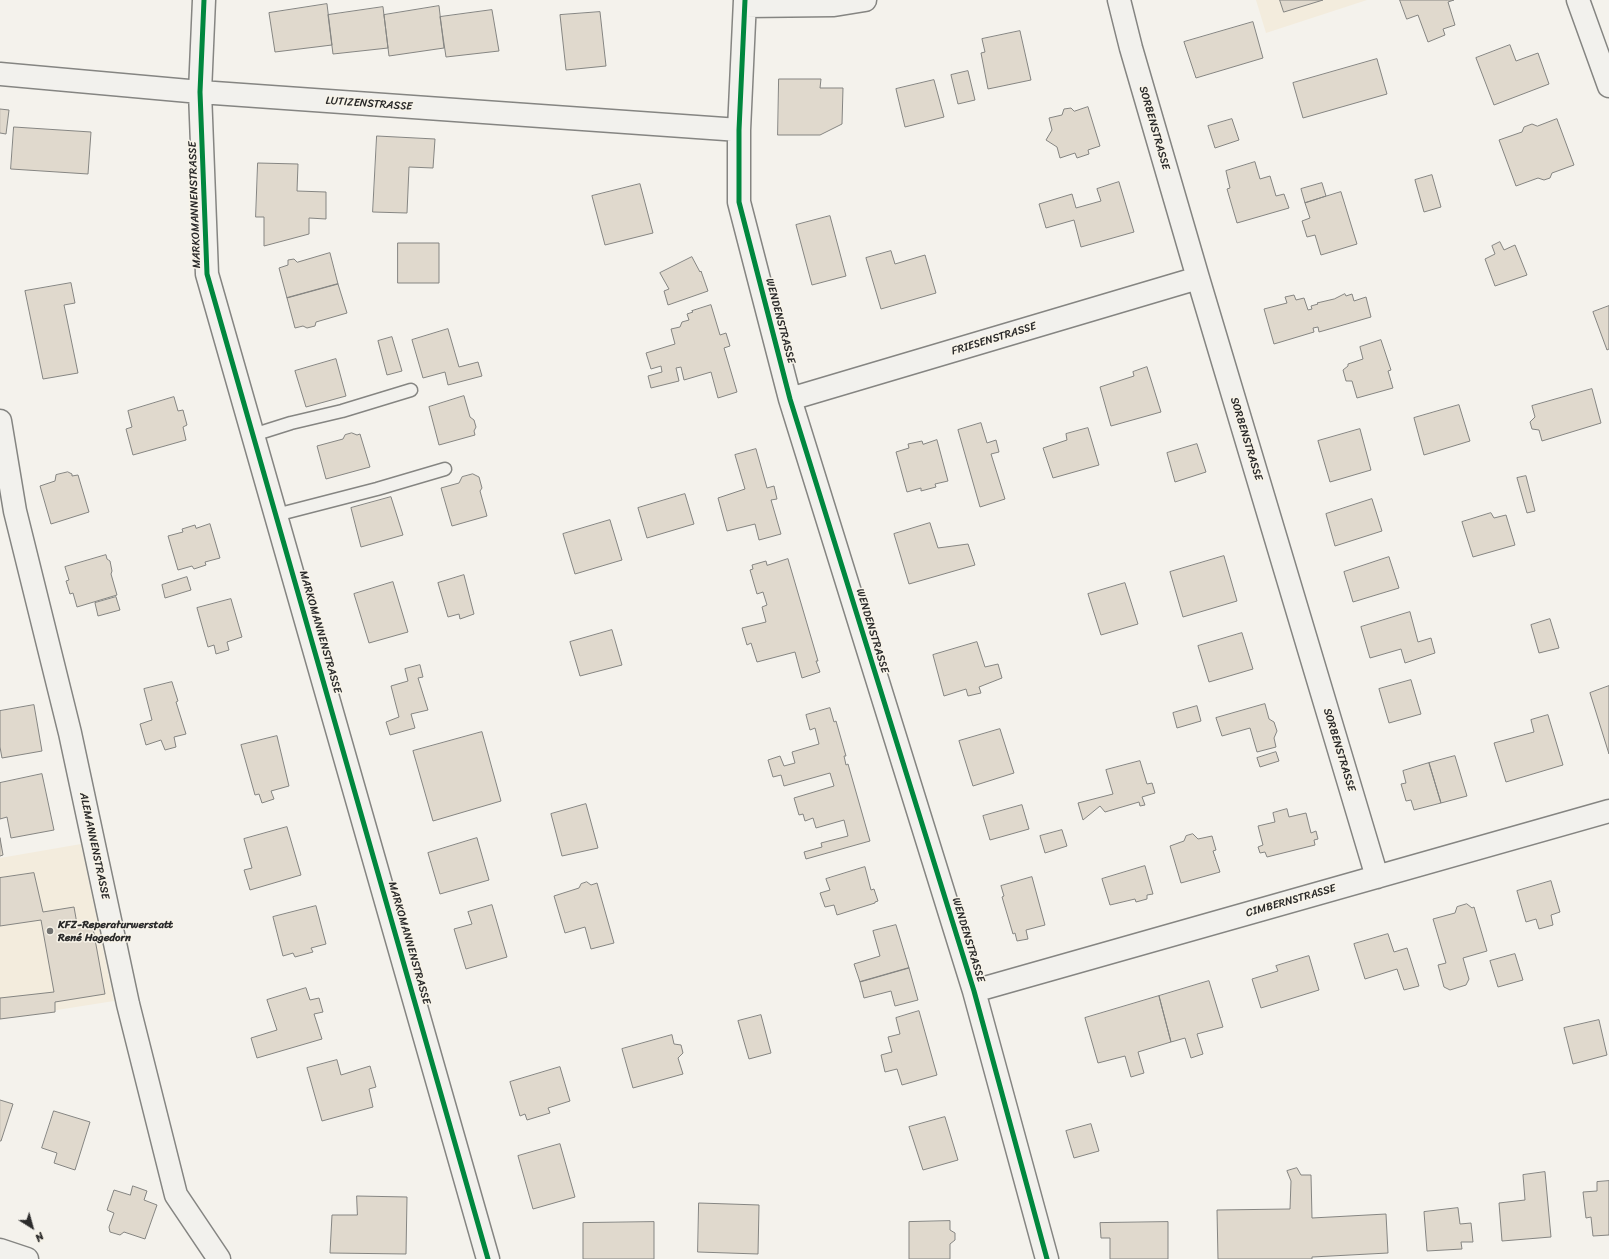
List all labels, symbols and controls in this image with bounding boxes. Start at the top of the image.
street label: SORBENSTRASSE [1136,85,1172,171]
street label: LUTIZENSTRASSE [325,94,413,114]
street label: MARKOMANNENSTRASSE [186,141,204,269]
street label: WENDENSTRASSE [762,277,798,365]
street label: FRIESENSTRASSE [950,320,1038,358]
street label: SORBENSTRASSE [1227,396,1265,482]
street label: MARKOMANNENSTRASSE [296,569,344,695]
street label: WENDENSTRASSE [853,587,891,675]
street label: SORBENSTRASSE [1320,707,1358,793]
street label: ALEMANNENSTRASSE [76,791,112,901]
street label: MARKOMANNENSTRASSE [385,880,433,1006]
street label: CIMBERNSTRASSE [1245,882,1337,920]
street label: WENDENSTRASSE [949,896,987,984]
place label: KFZ-Reperaturwerstatt René Hagedorn [58,918,173,944]
marker: KFZ-Reperaturwerstatt René Hagedorn [45,926,55,936]
north arrow [12,1207,52,1247]
text: N [31,1227,48,1247]

